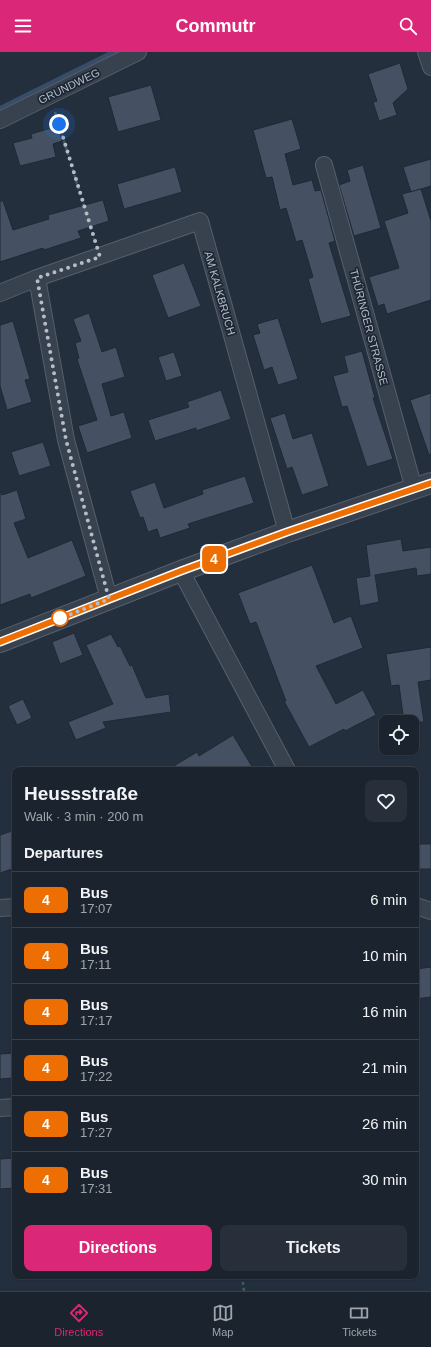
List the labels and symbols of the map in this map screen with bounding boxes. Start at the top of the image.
street label: GRUNDWEG [36,66,102,106]
your location [49,114,69,134]
street label: AM KALKBRUCH [202,250,238,336]
street label: THÜRINGER STRASSE [348,268,390,386]
line badge: 4 [201,546,227,572]
unlabelled marker [51,609,69,627]

